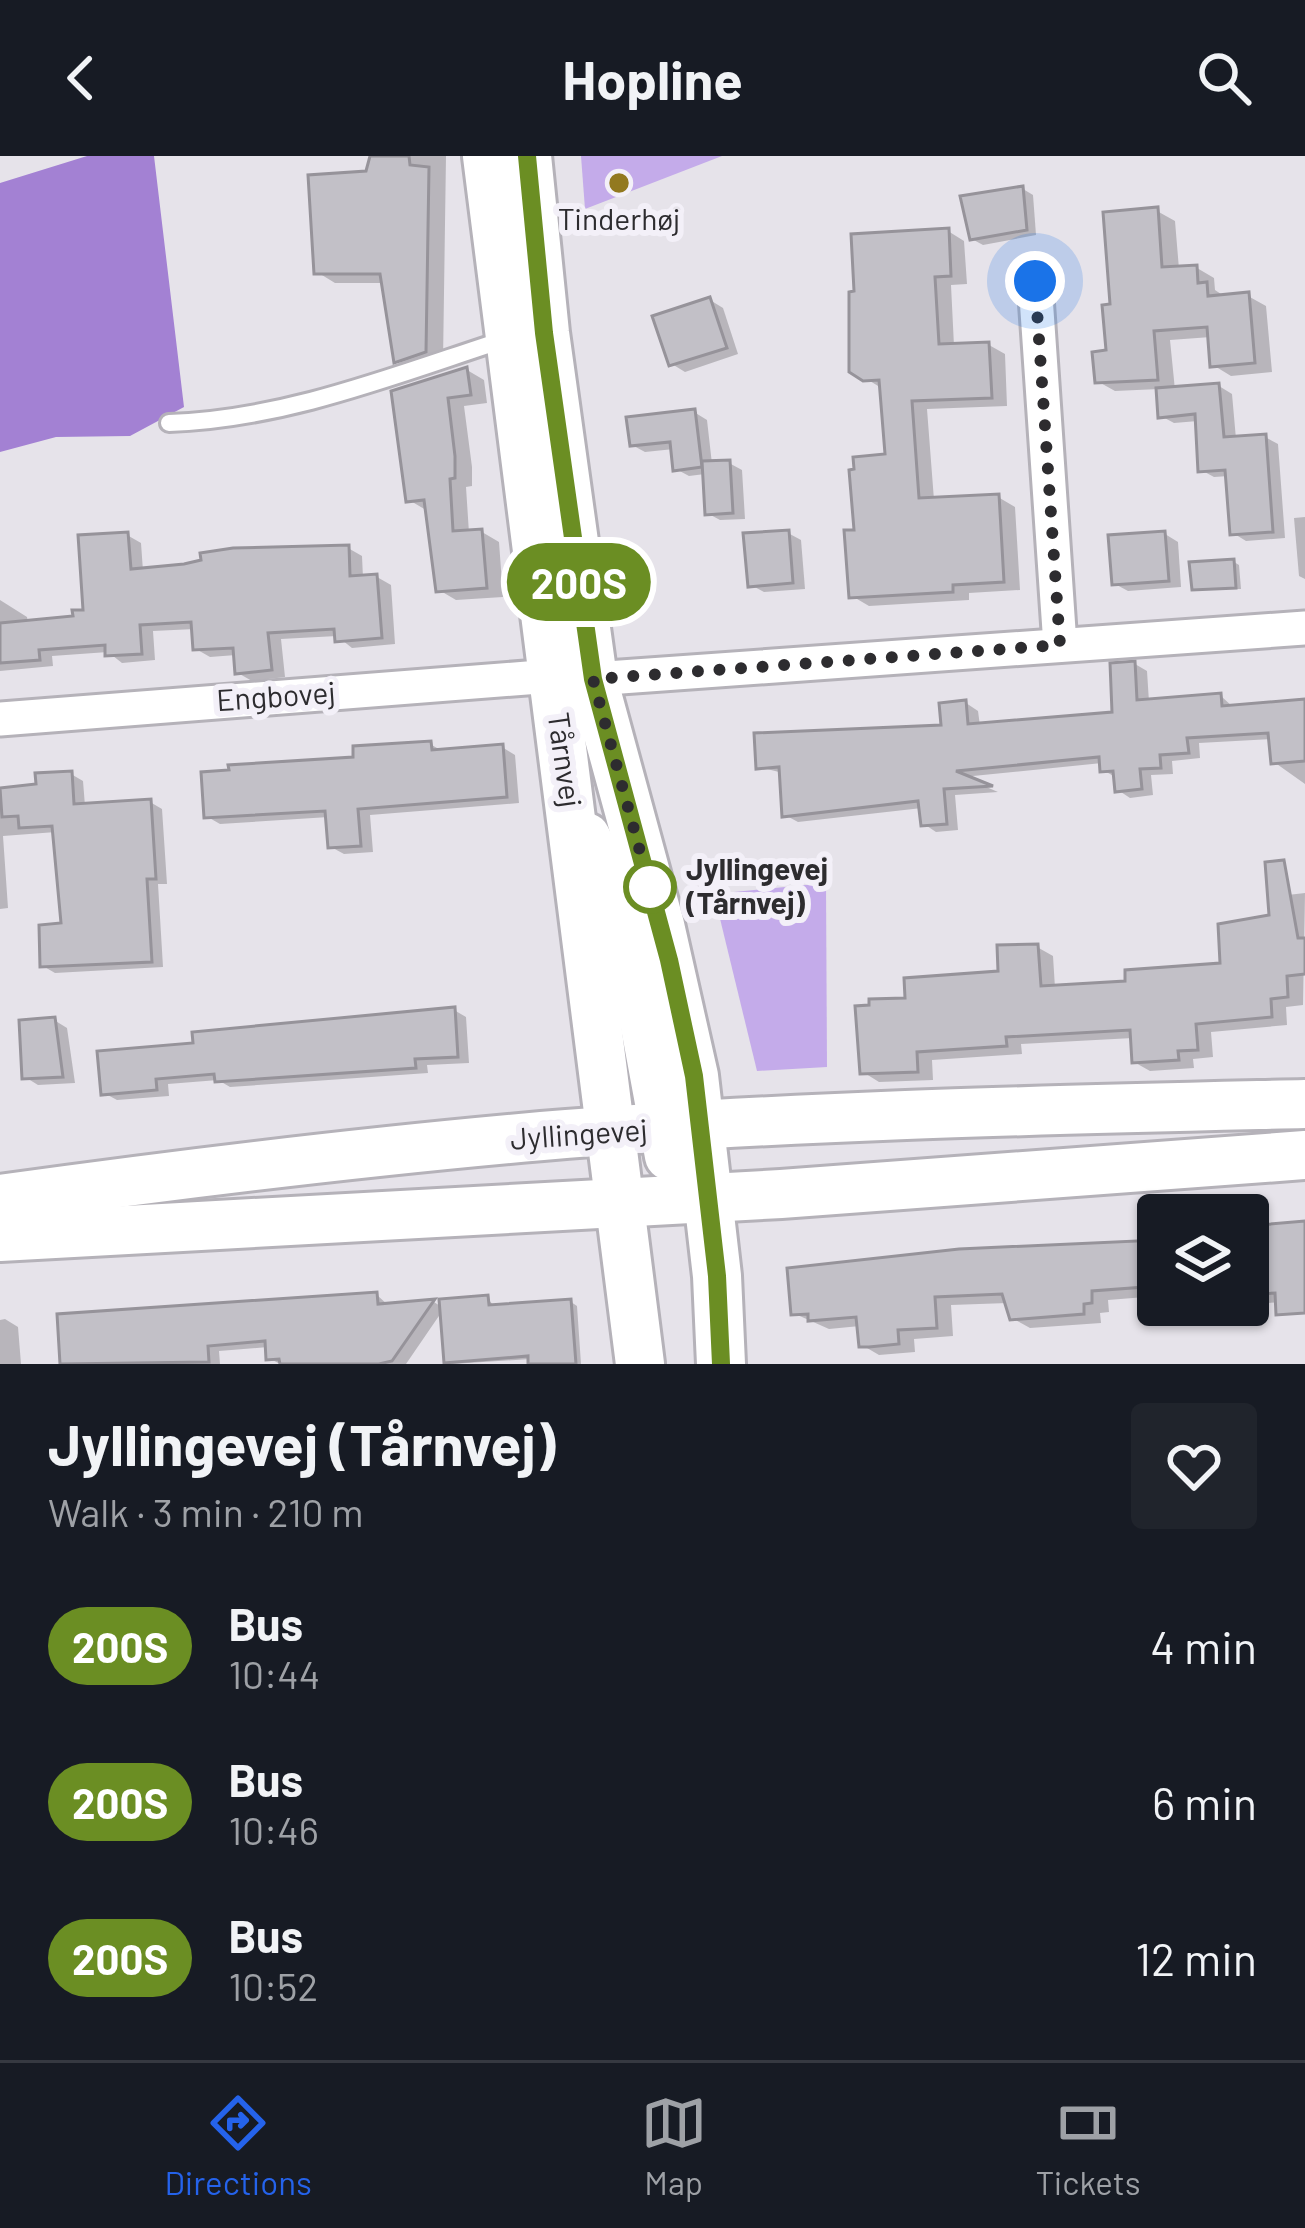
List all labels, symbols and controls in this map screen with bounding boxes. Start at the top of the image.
icon: back [48,45,114,111]
icon: search [1191,45,1257,111]
text: Hopline [562,46,743,111]
marker: Tinderhøj [606,170,632,196]
place label: Tinderhøj [558,200,680,236]
your location [1005,251,1065,311]
line badge: 200S [495,543,663,621]
text: 200S [531,557,627,607]
street label: Engbovej [215,673,337,717]
street label: Tårnvej [541,710,590,810]
place label: Jyllingevej (Tårnvej) [685,850,828,920]
marker: Jyllingevej (Tårnvej) [625,862,675,912]
street label: Jyllingevej [509,1110,649,1156]
map controls [1137,1194,1269,1326]
button: layers [1137,1194,1269,1326]
button: heart [1131,1403,1257,1529]
text: Jyllingevej (Tårnvej) [48,1409,556,1477]
text: Walk · 3 min · 210 m [48,1488,364,1535]
text: Bus [228,1596,303,1650]
text: 4 min [1150,1619,1257,1673]
text: 200S [72,1621,168,1671]
text: 10:44 [228,1650,320,1697]
text: Bus [228,1752,303,1806]
text: 6 min [1152,1775,1257,1829]
text: 200S [72,1777,168,1827]
text: 10:46 [228,1806,319,1853]
text: Bus [228,1908,303,1962]
text: 12 min [1135,1931,1257,1985]
text: 200S [72,1933,168,1983]
text: 10:52 [228,1962,318,2009]
tab: Directions [164,2090,312,2202]
tab: Map [641,2090,707,2202]
tab: Tickets [1036,2090,1141,2202]

